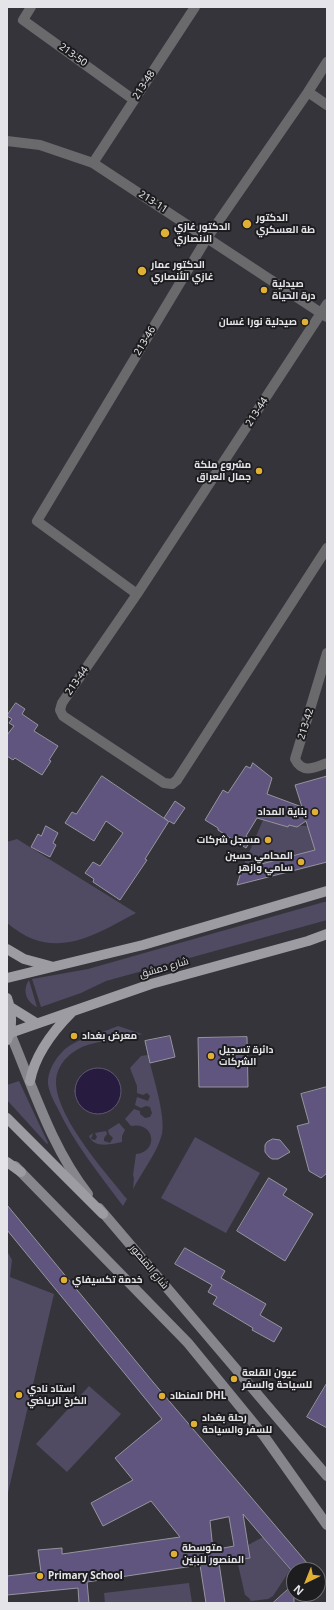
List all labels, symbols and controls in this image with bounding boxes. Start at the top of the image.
street label: 213-50 [57,41,89,69]
street label: 213-48 [130,68,158,102]
street label: 213-11 [136,188,170,216]
place label: الدكتور طة العسكري [256,212,315,236]
marker: الدكتور طة العسكري [241,218,253,230]
place label: الدكتور غازي الانصاري [174,221,230,244]
marker: الدكتور غازي الانصاري [159,227,171,239]
place label: الدكتور عمار غازي الأنصاري [151,259,214,282]
marker: الدكتور عمار غازي الأنصاري [136,265,148,277]
place label: صيدلية درة الحياة [272,278,315,302]
marker: صيدلية درة الحياة [259,285,269,295]
place label: صيدلية نورا غسان [219,316,297,328]
marker: صيدلية نورا غسان [300,317,310,327]
street label: 213-46 [132,324,158,358]
street label: 213-44 [243,395,271,429]
place label: مشروع ملكة جمال العراق [194,459,251,482]
marker: مشروع ملكة جمال العراق [254,466,264,476]
street label: 213-44 [63,665,91,697]
street label: 213-42 [296,707,316,741]
place label: بناية المداد [258,806,307,818]
marker: بناية المداد [310,807,320,817]
place label: مسجل شركات [197,834,260,846]
marker: مسجل شركات [263,835,273,845]
place label: المحامي حسين سامي وازهر [225,850,293,874]
marker: المحامي حسين سامي وازهر [296,857,306,867]
street label: شارع دمشق [138,955,190,981]
place label: معرض بغداد [82,1030,137,1042]
marker: معرض بغداد [69,1031,79,1041]
place label: دائرة تسجيل الشركات [219,1044,274,1068]
marker: دائرة تسجيل الشركات [206,1051,216,1061]
street label: شارع المنصور [127,1242,171,1292]
place label: خدمة تكسيفاي [72,1274,142,1286]
marker: خدمة تكسيفاي [59,1275,69,1285]
place label: عيون القلعة للسياحة والسفر [242,1367,312,1390]
marker: عيون القلعة للسياحة والسفر [229,1374,239,1384]
place label: استاد نادي الكرخ الرياضي [27,1383,87,1406]
marker: استاد نادي الكرخ الرياضي [14,1390,24,1400]
place label: المنطاد DHL [170,1390,226,1402]
marker: المنطاد DHL [157,1391,167,1401]
place label: رحلة بغداد للسفر والسياحة [202,1412,272,1436]
marker: رحلة بغداد للسفر والسياحة [189,1419,199,1429]
place label: متوسطة المنصور للبنين [182,1542,244,1566]
marker: متوسطة المنصور للبنين [169,1549,179,1559]
north arrow [286,1562,326,1602]
place label: Primary School [48,1570,123,1582]
marker: Primary School [35,1571,45,1581]
text: N [290,1582,307,1599]

